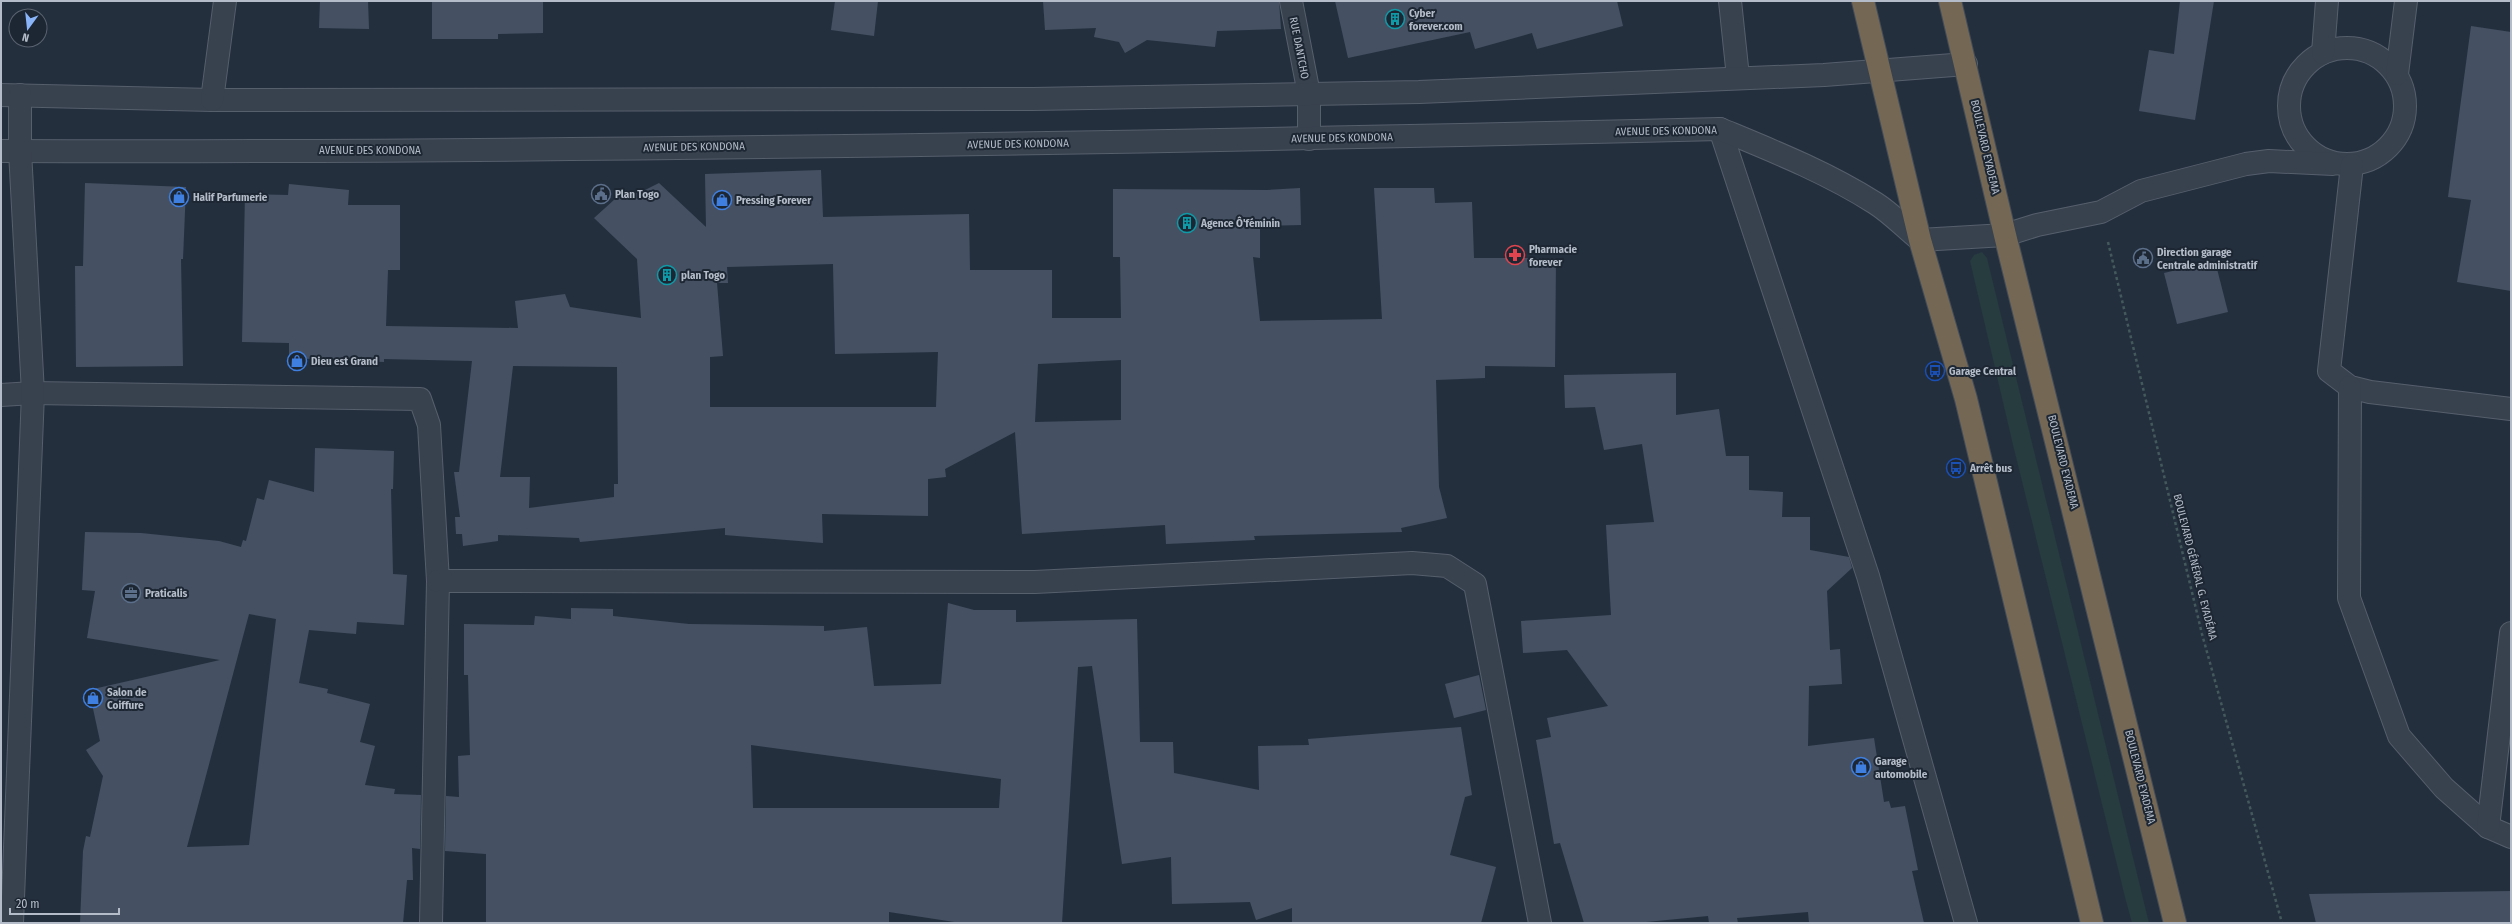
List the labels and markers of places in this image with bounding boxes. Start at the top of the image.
place label: Cyber forever.com [1409,7,1463,33]
building icon: Cyber forever.com [1384,8,1406,30]
public building icon: Plan Togo [590,183,612,205]
shop icon: Halif Parfumerie [168,186,190,208]
place label: Plan Togo [615,188,659,201]
shop icon: Pressing Forever [711,189,733,211]
place label: Halif Parfumerie [193,191,268,204]
place label: Pressing Forever [736,194,812,207]
building icon: Agence Ô'féminin [1176,212,1198,234]
place label: Agence Ô'féminin [1200,216,1280,230]
place label: Pharmacie forever [1529,243,1578,269]
pharmacy icon: Pharmacie forever [1504,244,1526,266]
place label: Direction garage Centrale administratif [2157,246,2259,272]
public building icon: Direction garage Centrale administratif [2132,247,2154,269]
building icon: plan Togo [656,264,678,286]
place label: plan Togo [681,269,725,282]
shop icon: Dieu est Grand [286,350,308,372]
place label: Dieu est Grand [311,355,378,368]
bus stop icon: Garage Central [1924,360,1946,382]
place label: Garage Central [1949,365,2017,378]
bus stop icon: Arrêt bus [1945,457,1967,479]
place label: Arrêt bus [1969,462,2012,475]
office icon: Praticalis [120,582,142,604]
place label: Praticalis [145,587,188,600]
place label: Salon de Coiffure [107,686,147,712]
shop icon: Salon de Coiffure [82,687,104,709]
place label: Garage automobile [1875,755,1928,781]
shop icon: Garage automobile [1850,756,1872,778]

